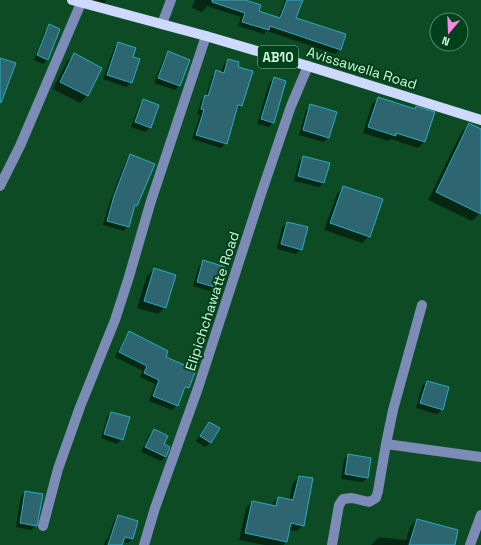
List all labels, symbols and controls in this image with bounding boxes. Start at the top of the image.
north arrow [429,12,469,52]
text: N [440,34,452,49]
street label: Avissawella Road [305,43,419,93]
road number: AB10 [258,46,298,68]
street label: Elipichchawatte Road [181,229,243,373]

